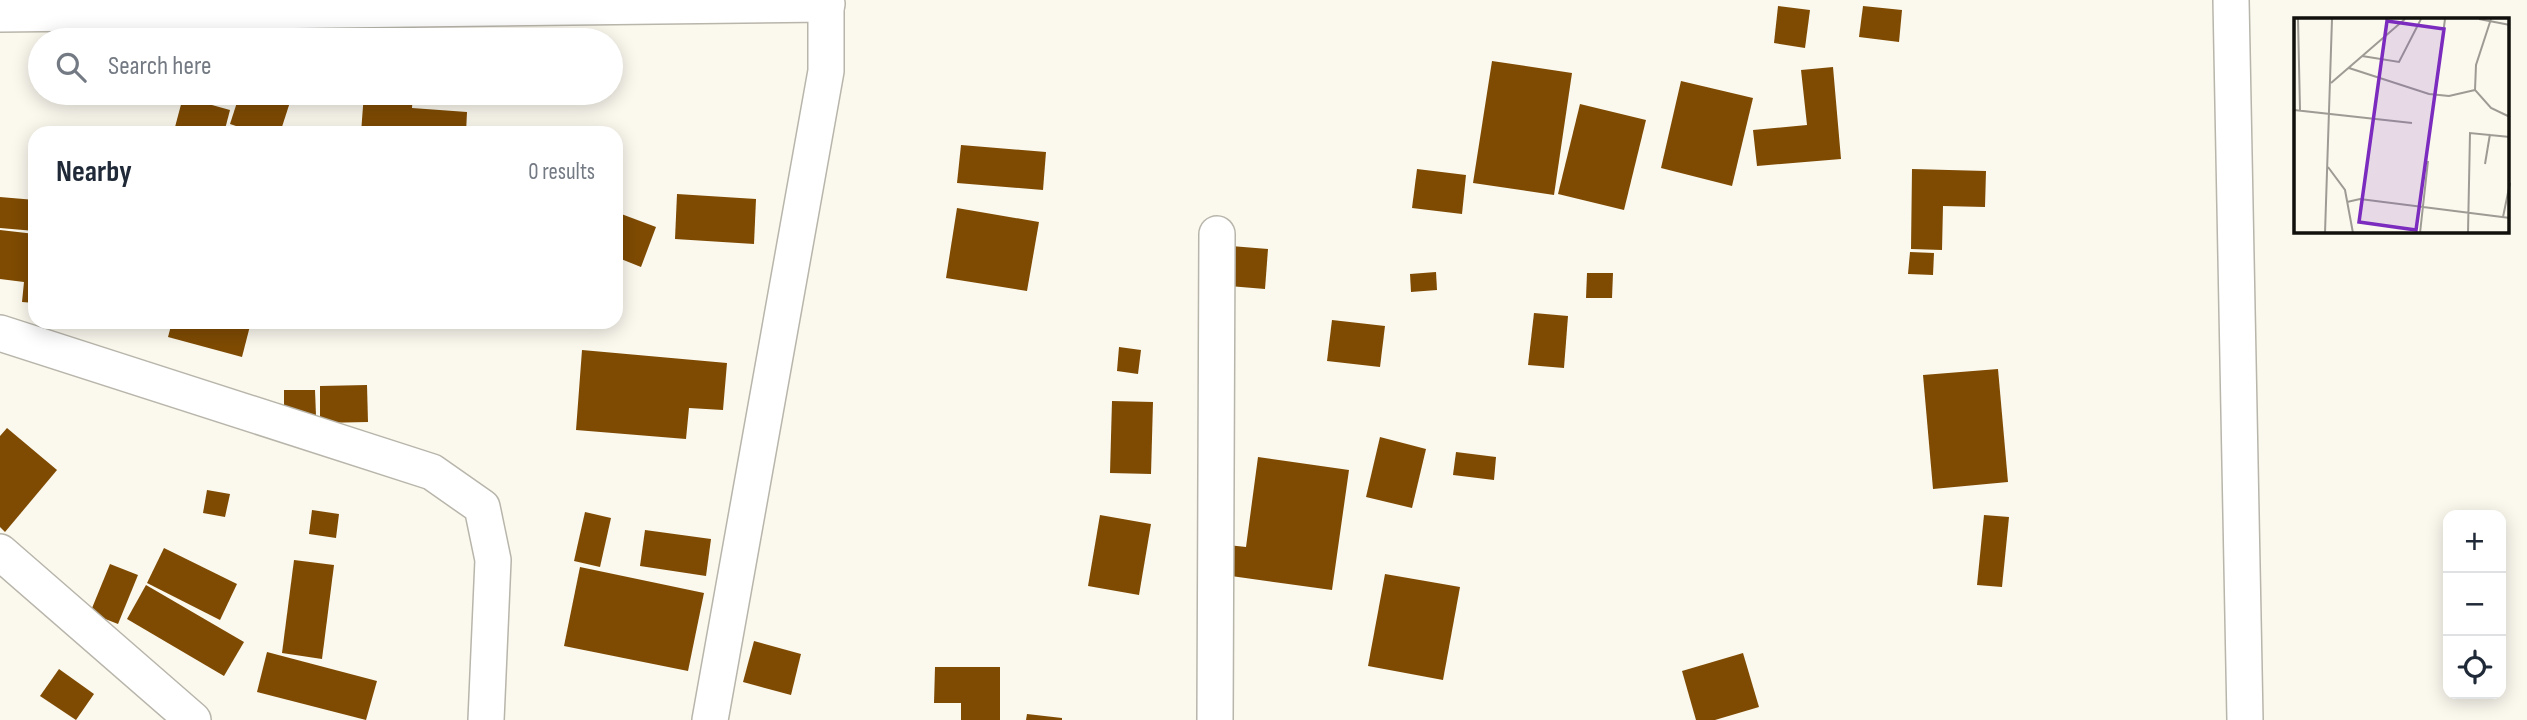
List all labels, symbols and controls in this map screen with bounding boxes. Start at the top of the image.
inset map [2294,18,2510,233]
search box [28,28,623,105]
icon: search [52,48,90,86]
text: Search here [108,51,211,82]
text: Nearby [56,154,132,190]
text: 0 results [528,158,595,186]
map controls [2443,510,2506,699]
button: + [2443,510,2506,573]
button: − [2443,573,2506,636]
button: locate [2443,636,2506,699]

